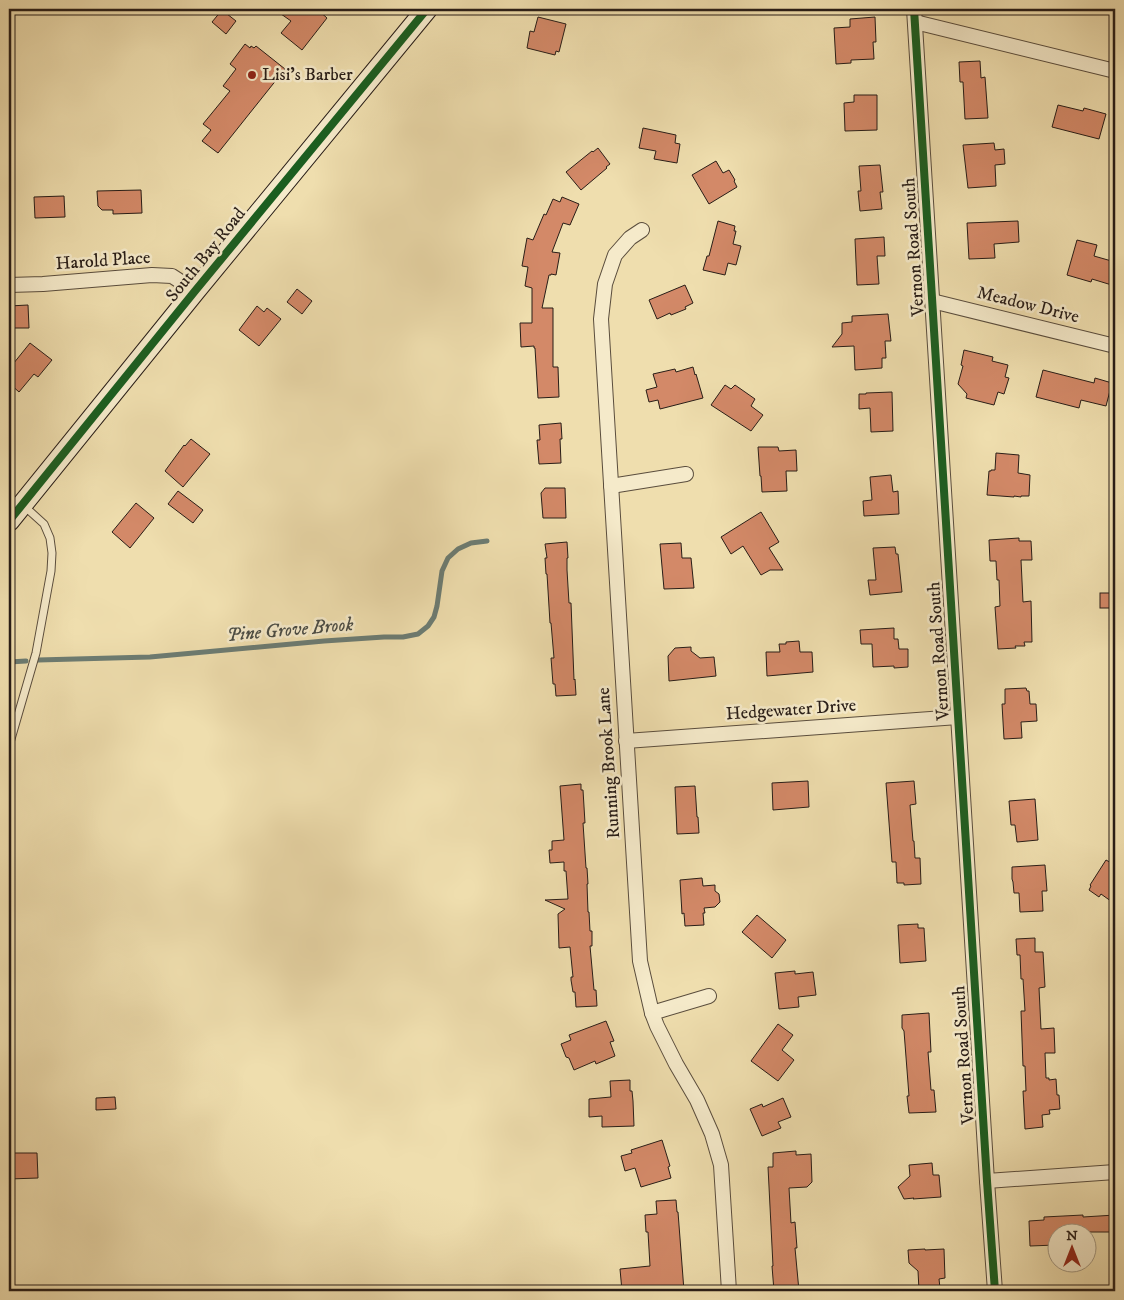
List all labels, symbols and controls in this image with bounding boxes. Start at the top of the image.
place label: Lisi's Barber [262,64,353,86]
marker: Lisi's Barber [246,69,258,81]
street label: Vernon Road South [898,176,930,318]
street label: South Bay Road [161,204,251,306]
street label: Harold Place [55,247,151,275]
street label: Meadow Drive [975,282,1081,328]
street label: Vernon Road South [923,580,955,722]
water label: Pine Grove Brook [226,613,354,647]
street label: Running Brook Lane [593,687,625,839]
street label: Hedgewater Drive [725,694,857,726]
street label: Vernon Road South [948,984,980,1126]
north arrow [1046,1222,1096,1272]
text: N [1066,1227,1078,1245]

